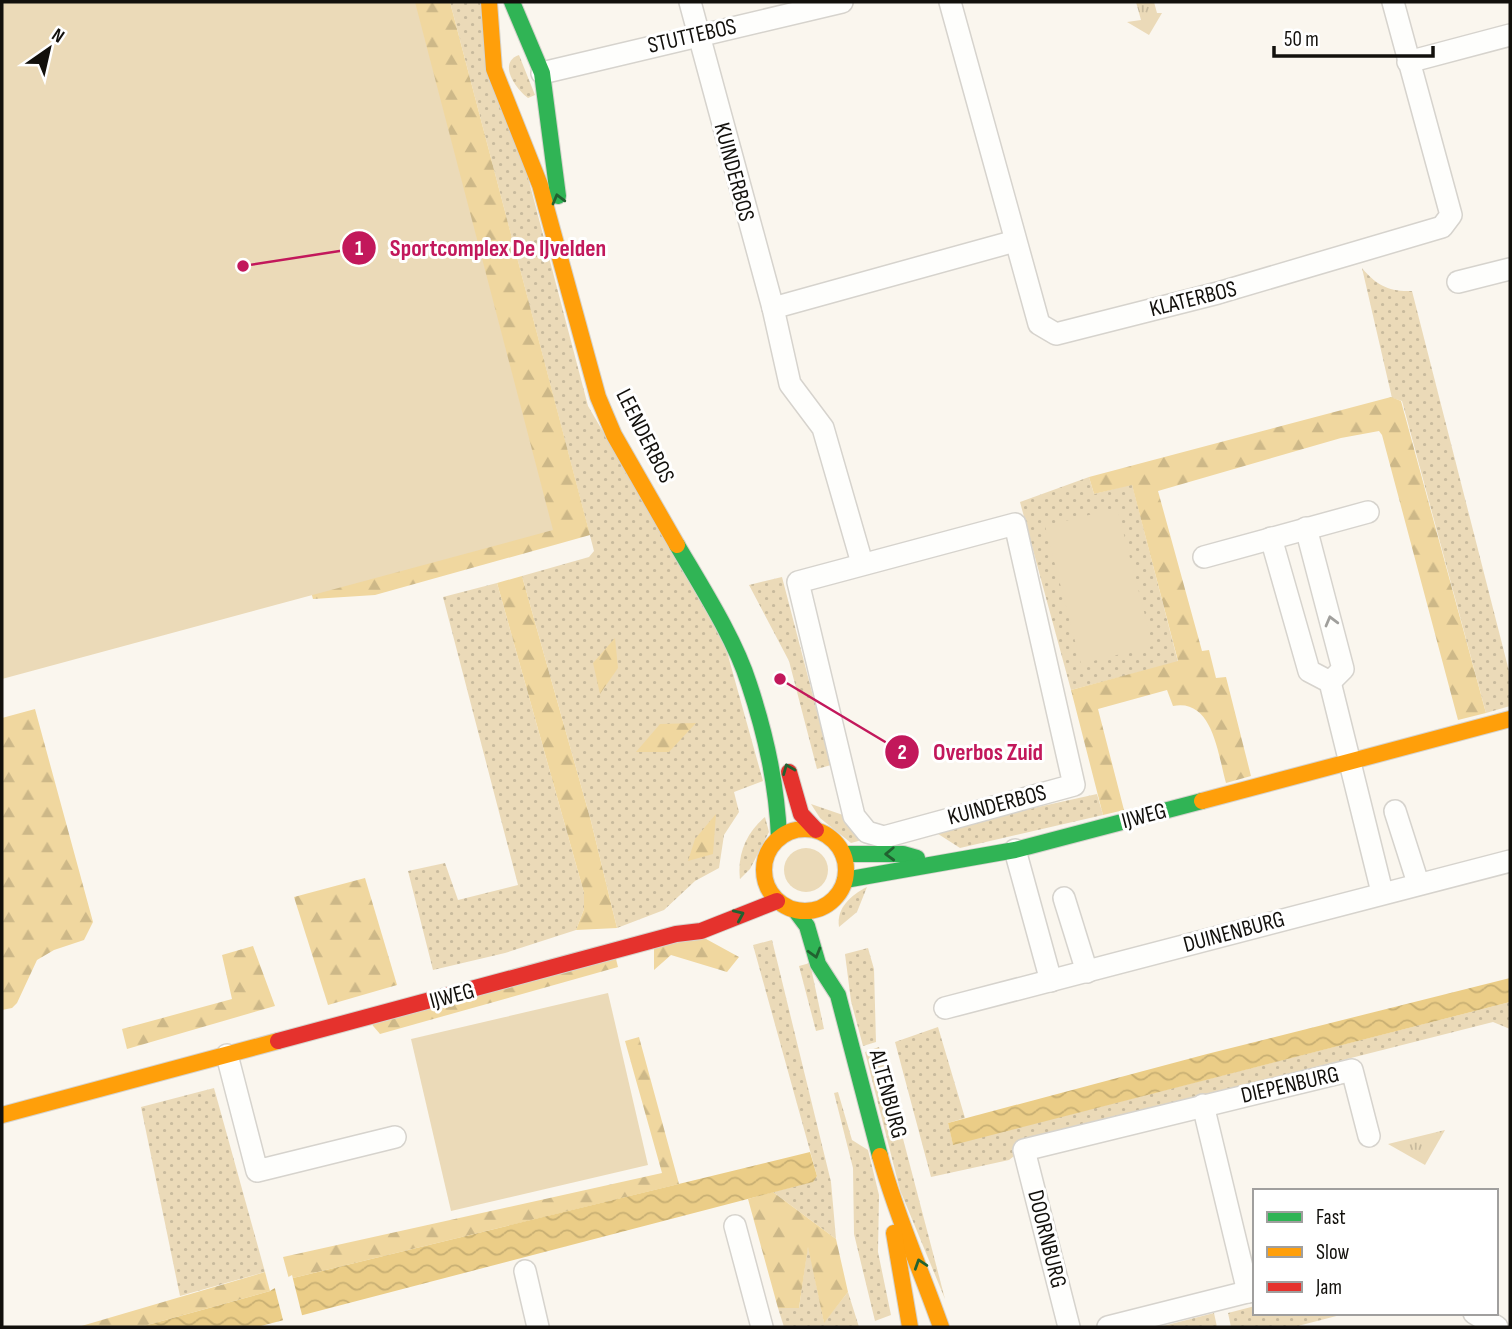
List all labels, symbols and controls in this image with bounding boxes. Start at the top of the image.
street label: STUTTEBOS [645,12,739,60]
north arrow [14,14,84,84]
scale bar [1274,14,1433,58]
text: N [47,24,68,49]
text: 50 m [1284,27,1319,52]
street label: KUINDERBOS [707,120,761,224]
one-way arrow [552,193,566,205]
callout: Sportcomplex De IJvelden [341,225,621,270]
text: Sportcomplex De IJvelden [390,234,606,263]
text: 1 [355,236,363,261]
street label: KLATERBOS [1147,275,1239,323]
street label: LEENDERBOS [609,384,681,488]
one-way arrow [1325,615,1339,627]
callout: Overbos Zuid [884,729,1057,774]
text: Overbos Zuid [933,738,1043,767]
text: 2 [897,740,907,765]
one-way arrow [782,764,796,776]
street label: KUINDERBOS [945,778,1049,832]
street label: IJWEG [1119,797,1169,835]
one-way arrow [884,846,895,862]
street label: DUINENBURG [1180,905,1288,959]
one-way arrow [732,909,744,923]
one-way arrow [807,947,821,959]
street label: IJWEG [427,977,477,1015]
street label: ALTENBURG [862,1045,913,1142]
street label: DIEPENBURG [1238,1060,1342,1110]
street label: DOORNBURG [1021,1187,1073,1291]
legend [1253,1189,1498,1315]
text: Fast [1316,1205,1346,1230]
text: Slow [1316,1240,1350,1265]
one-way arrow [914,1259,928,1271]
text: Jam [1315,1275,1342,1300]

